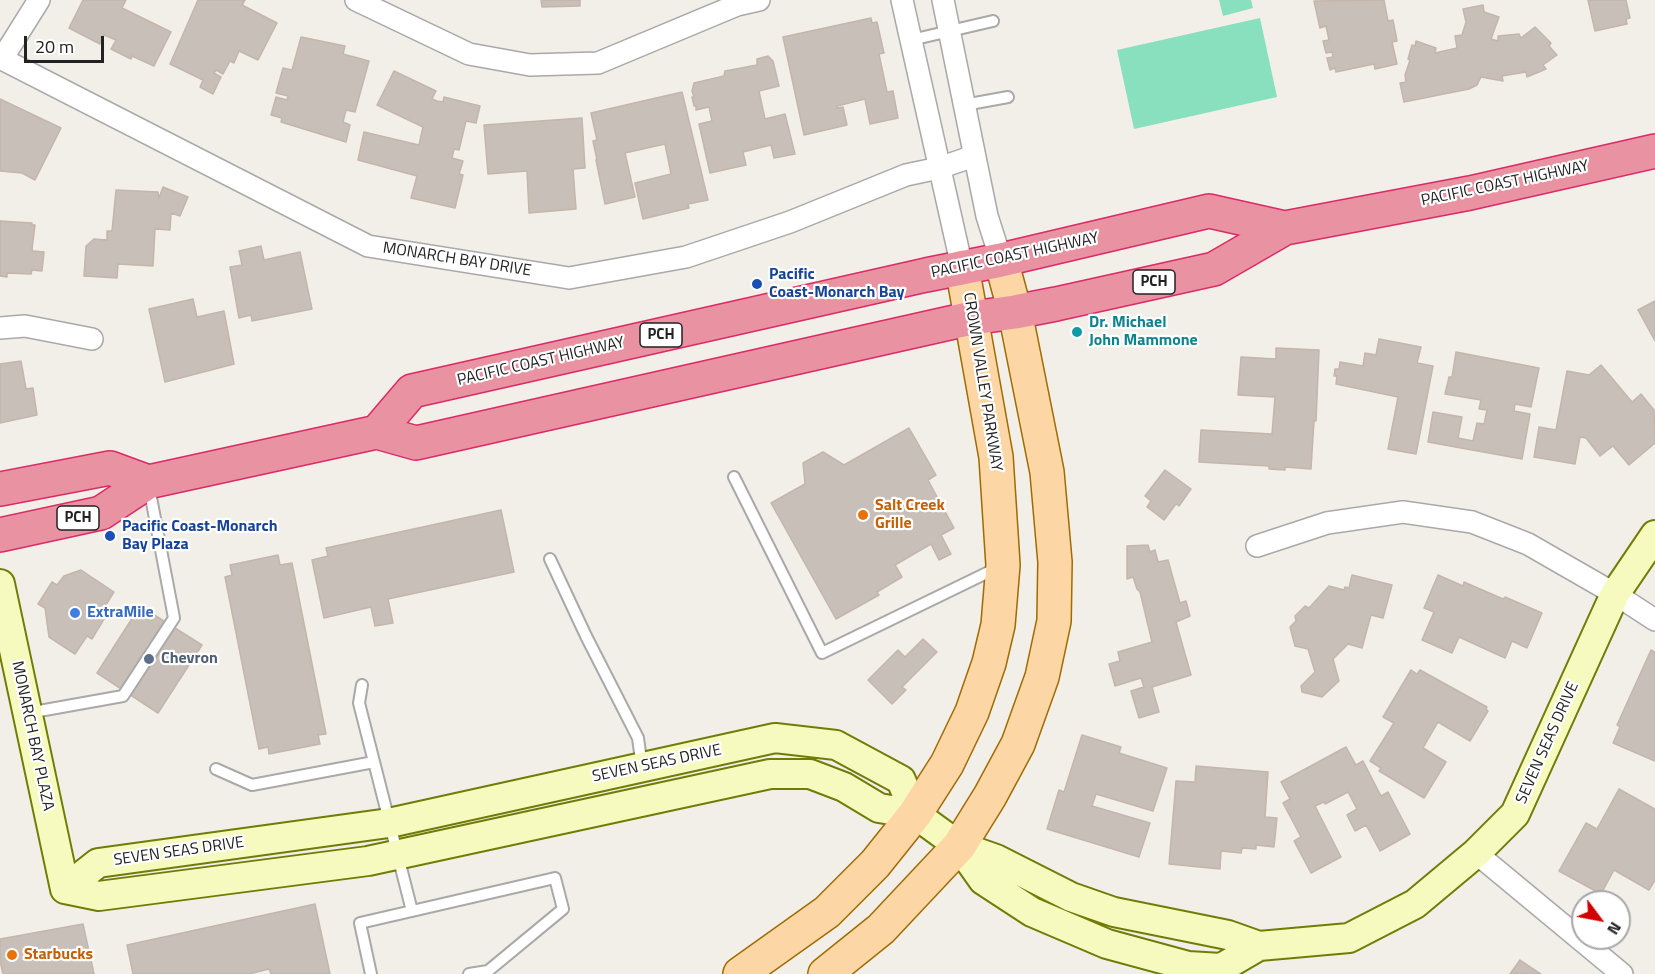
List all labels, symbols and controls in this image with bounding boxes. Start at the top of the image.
scale bar [27,24,106,62]
text: 20 m [35,33,74,60]
street label: PACIFIC COAST HIGHWAY [1419,157,1591,211]
street label: PACIFIC COAST HIGHWAY [929,229,1101,283]
street label: MONARCH BAY DRIVE [381,239,533,281]
place label: Pacific Coast-Monarch Bay [769,265,905,303]
road number: PCH [1133,270,1175,294]
marker: Pacific Coast-Monarch Bay [750,277,764,291]
street label: CROWN VALLEY PARKWAY [958,291,1006,473]
place label: Dr. Michael John Mammone [1089,313,1198,351]
road number: PCH [640,323,682,347]
marker: Dr. Michael John Mammone [1070,325,1084,339]
street label: PACIFIC COAST HIGHWAY [455,333,627,391]
place label: Salt Creek Grille [875,496,945,534]
road number: PCH [57,506,99,530]
marker: Salt Creek Grille [856,508,870,522]
place label: Pacific Coast-Monarch Bay Plaza [122,517,278,555]
marker: Pacific Coast-Monarch Bay Plaza [103,529,117,543]
place label: ExtraMile [87,603,154,623]
marker: ExtraMile [68,606,82,620]
place label: Chevron [161,649,218,669]
marker: Chevron [142,652,156,666]
street label: MONARCH BAY PLAZA [7,659,57,813]
street label: SEVEN SEAS DRIVE [1513,679,1583,807]
street label: SEVEN SEAS DRIVE [591,741,723,787]
street label: SEVEN SEAS DRIVE [113,833,245,871]
north arrow [1571,890,1631,950]
text: N [1601,917,1628,940]
place label: Starbucks [24,945,93,965]
marker: Starbucks [5,948,19,962]

